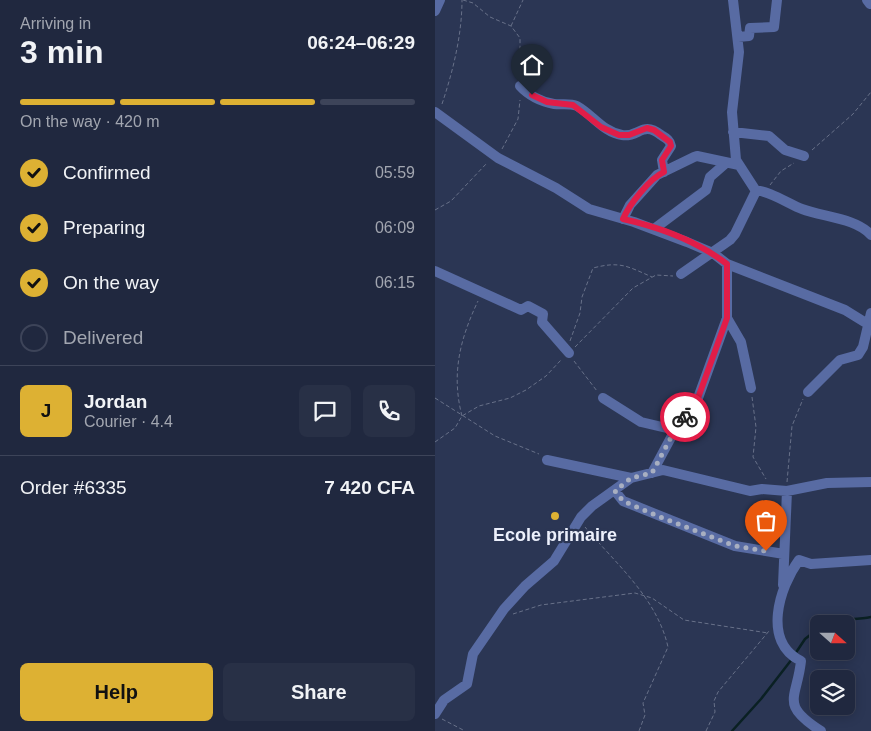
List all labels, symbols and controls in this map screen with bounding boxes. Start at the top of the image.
text: Arriving in [20,15,91,32]
text: 06:24–06:29 [307,32,415,53]
text: 3 min [20,34,104,70]
pin [511,44,553,95]
icon: home [518,51,546,79]
text: On the way · 420 m [20,113,160,130]
icon: check [20,159,48,187]
text: Confirmed [63,162,151,183]
text: 05:59 [375,164,415,181]
icon: check [20,214,48,242]
text: Preparing [63,217,145,238]
text: 06:09 [375,219,415,236]
icon: check [20,269,48,297]
text: On the way [63,272,159,293]
text: 06:15 [375,274,415,291]
text: Delivered [63,327,143,348]
button: chat [299,385,351,437]
button: phone [363,385,415,437]
text: Jordan [84,391,147,412]
courier [660,392,710,442]
text: J [41,400,51,421]
icon: bike [671,403,699,431]
text: Courier · 4.4 [84,413,173,430]
text: Order #6335 [20,477,127,498]
text: 7 420 CFA [324,477,415,498]
pin [745,500,787,551]
icon: bag [752,507,780,535]
marker: Ecole primaire [549,510,561,522]
place label: Ecole primaire [493,525,617,545]
north arrow [810,615,855,660]
map controls [810,615,855,715]
button: Help [20,663,213,721]
button: Share [223,663,415,721]
button: layers [810,670,855,715]

